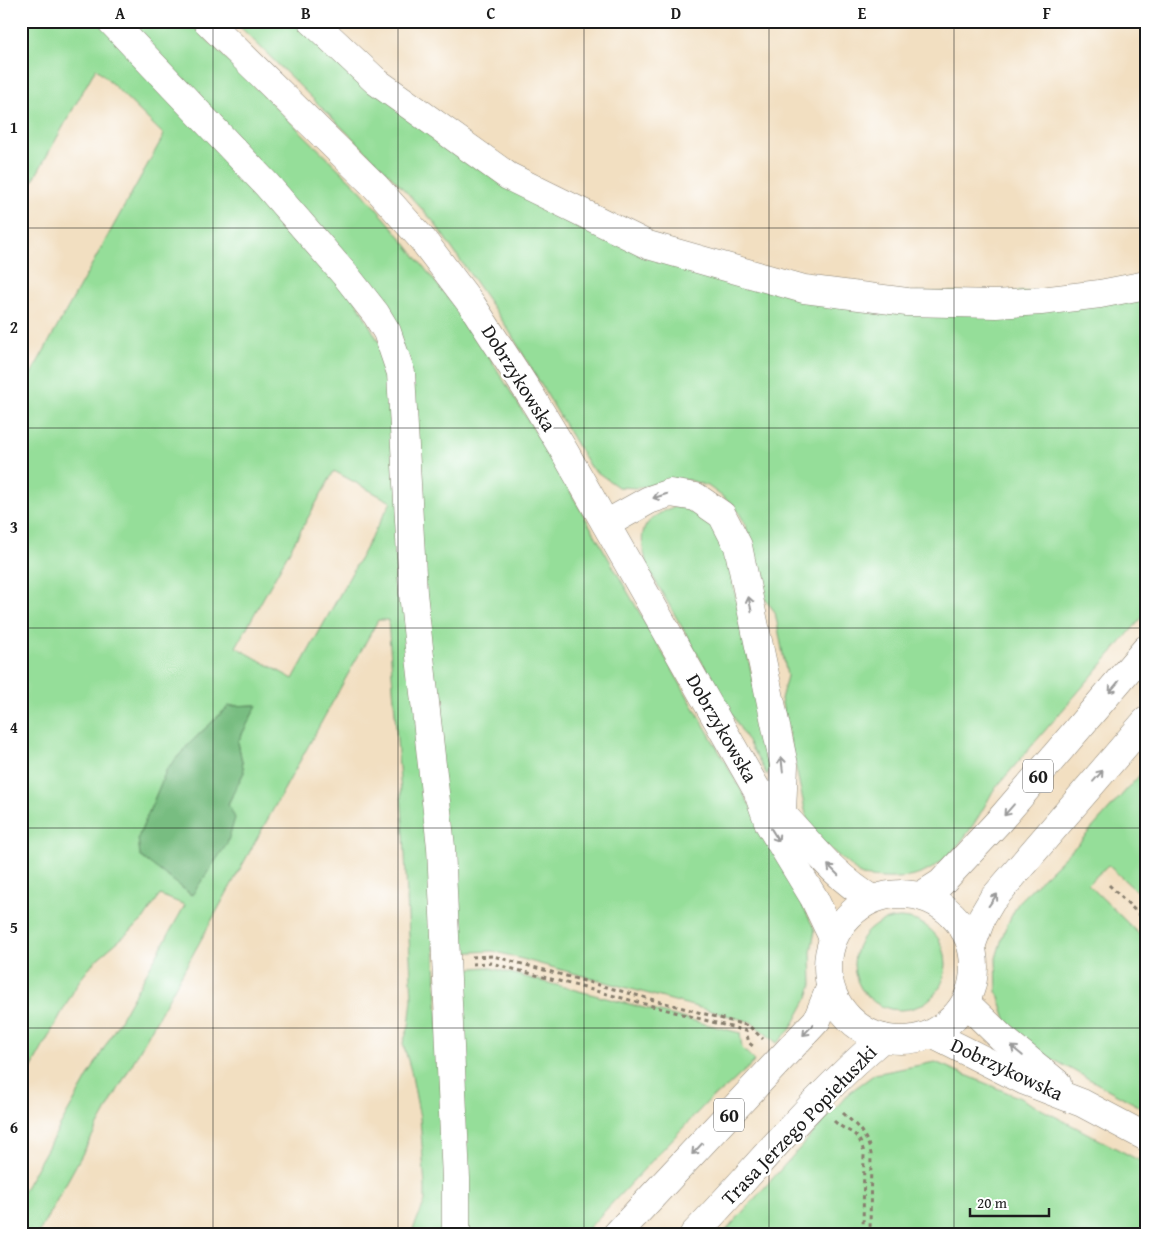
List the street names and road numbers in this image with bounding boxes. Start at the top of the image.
street label: Dobrzykowska [475,319,564,437]
street label: Dobrzykowska [680,668,766,788]
road number: 60 [1023,759,1053,792]
street label: Dobrzykowska [946,1030,1069,1107]
street label: Trasa Jerzego Popiełuszki [714,1038,883,1211]
road number: 60 [714,1098,744,1132]

